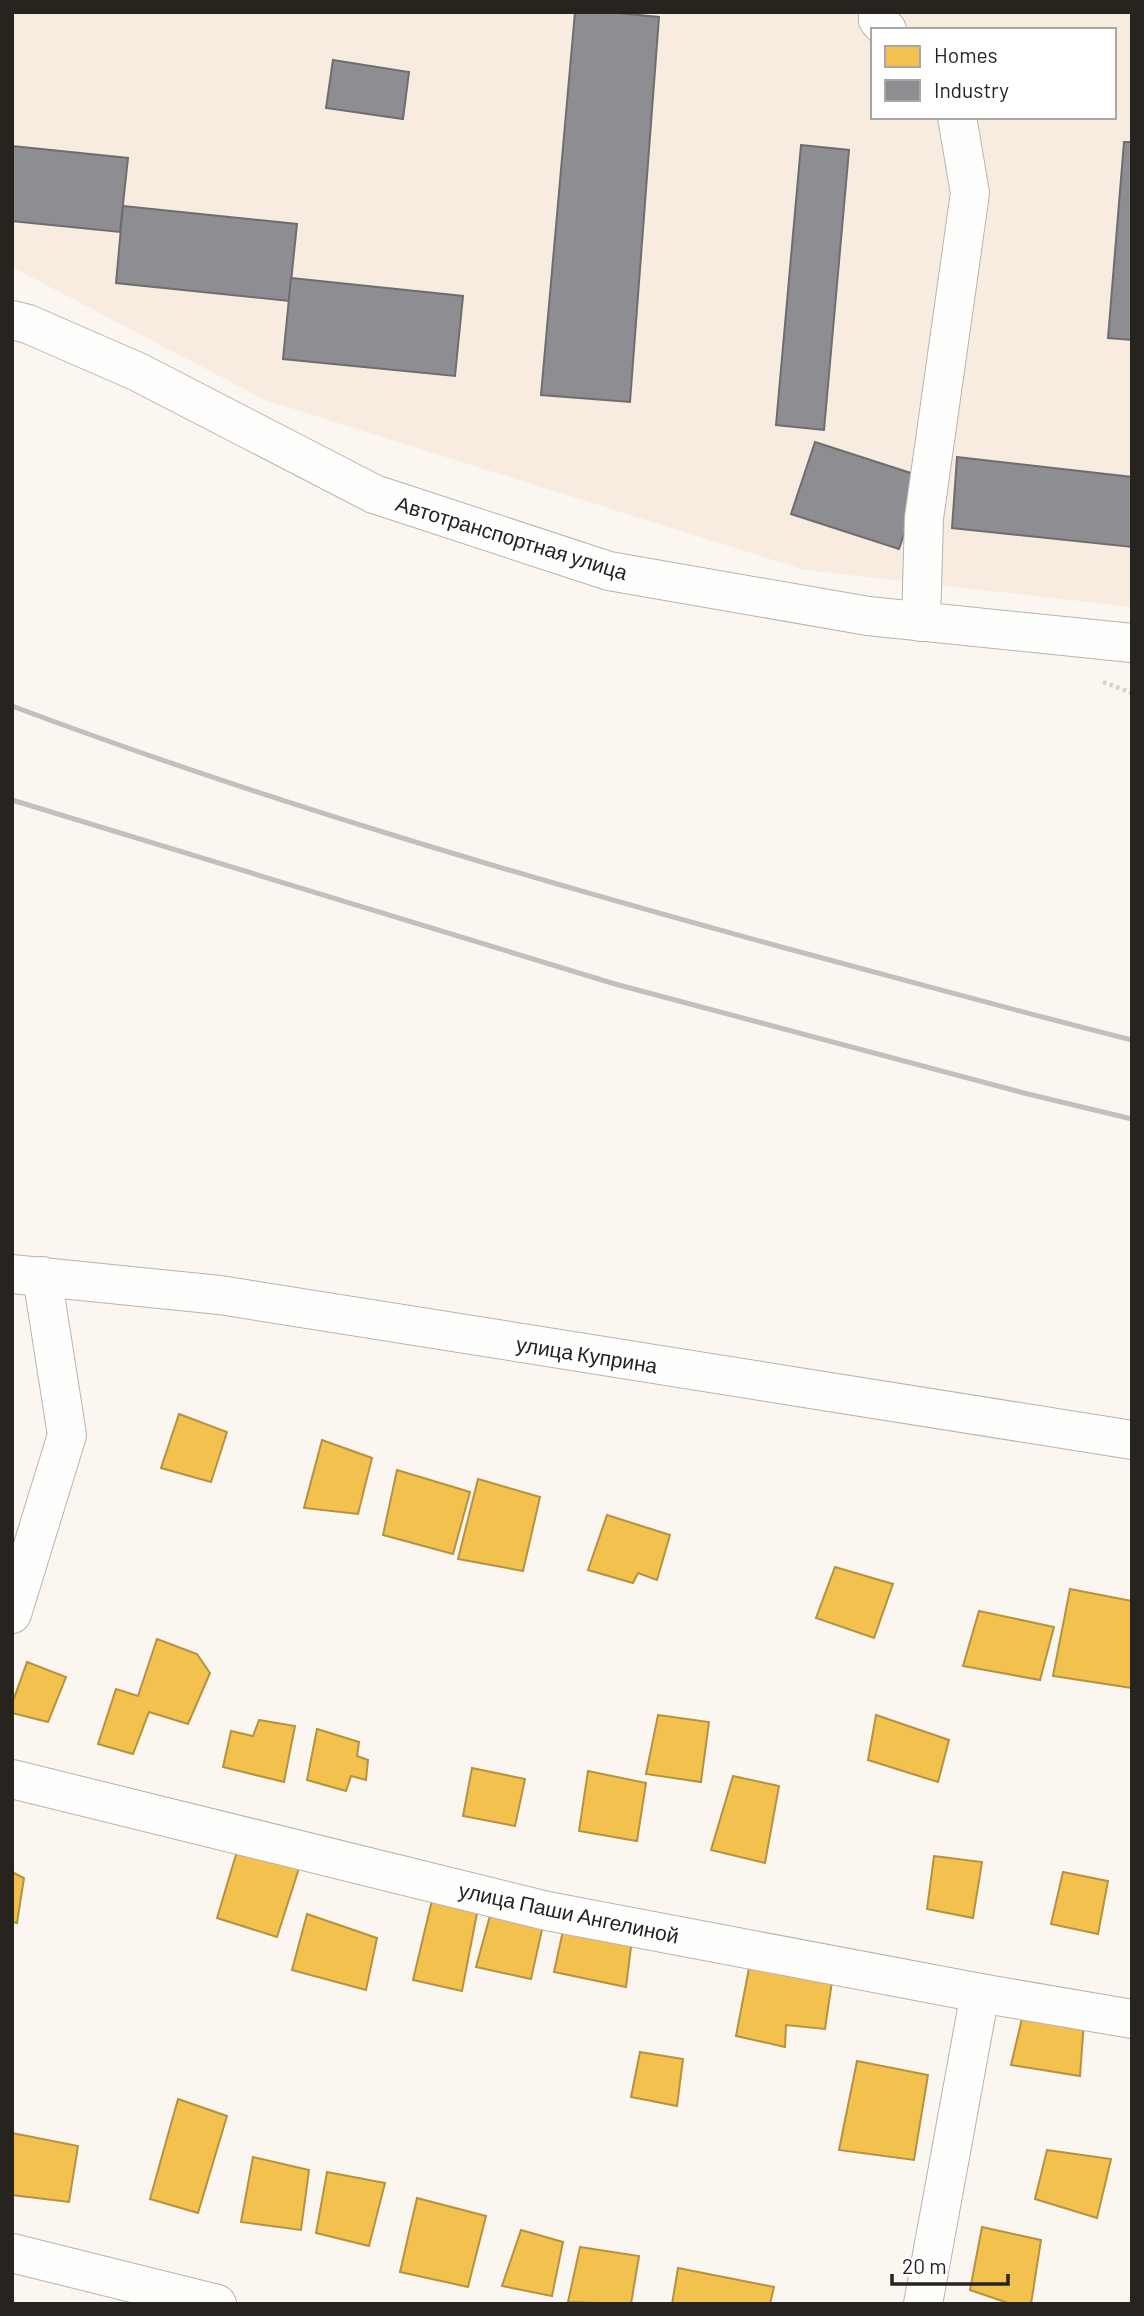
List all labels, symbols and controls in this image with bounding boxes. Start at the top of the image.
legend [871,28,1116,119]
text: Homes [934,42,998,67]
text: Industry [934,77,1009,102]
street label: Автотранспортная улица [393,490,631,584]
street label: улица Куприна [515,1330,660,1378]
street label: улица Паши Ангелиной [457,1876,681,1948]
scale bar [892,2242,1007,2286]
text: 20 m [902,2253,947,2278]

